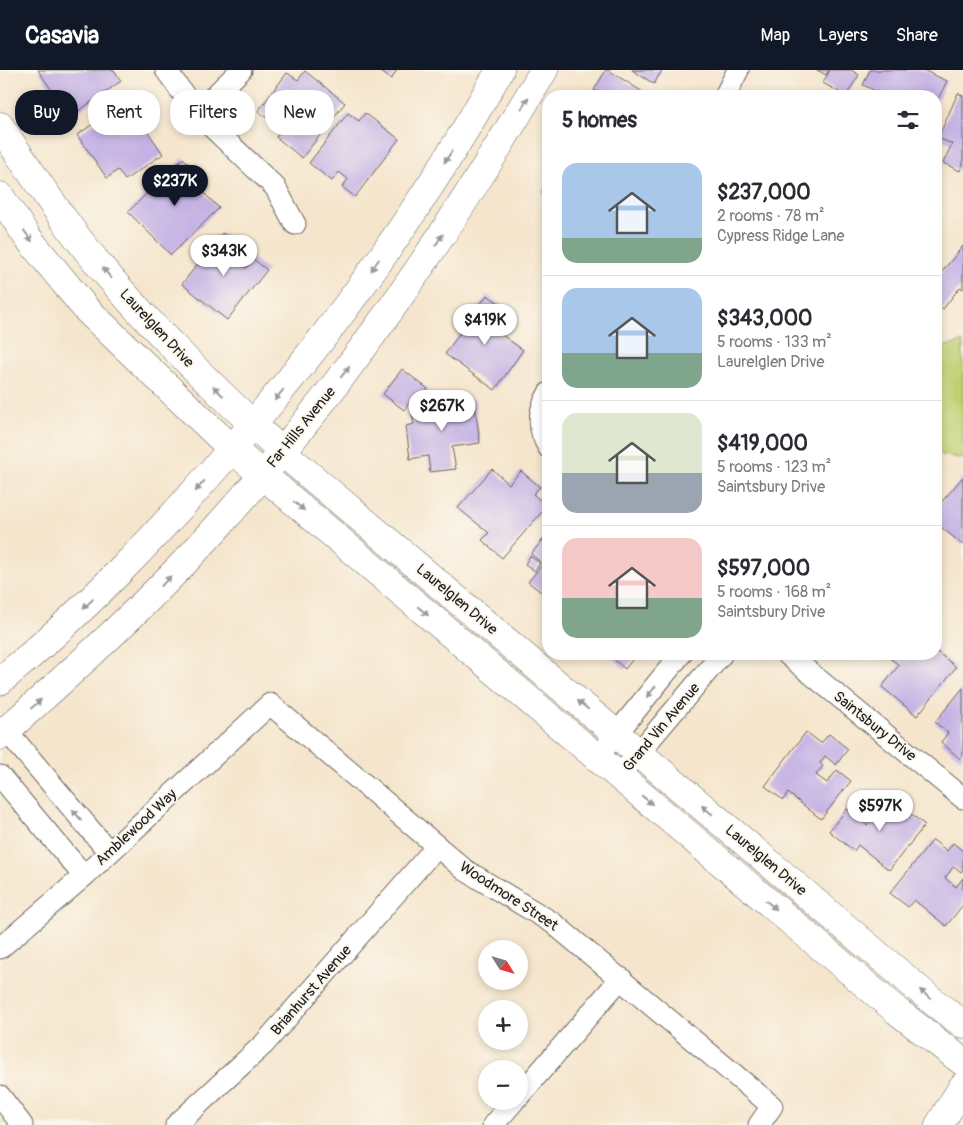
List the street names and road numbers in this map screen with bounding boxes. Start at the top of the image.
street label: Laurelglen Drive [115,285,198,372]
street label: Far Hills Avenue [263,382,340,472]
street label: Laurelglen Drive [412,560,502,639]
street label: Grand Vin Avenue [619,679,704,776]
street label: Saintsbury Drive [829,687,920,766]
street label: Amblewood Way [92,785,181,870]
street label: Laurelglen Drive [721,821,811,900]
street label: Woodmore Street [456,857,563,936]
street label: Brianhurst Avenue [267,941,356,1039]

